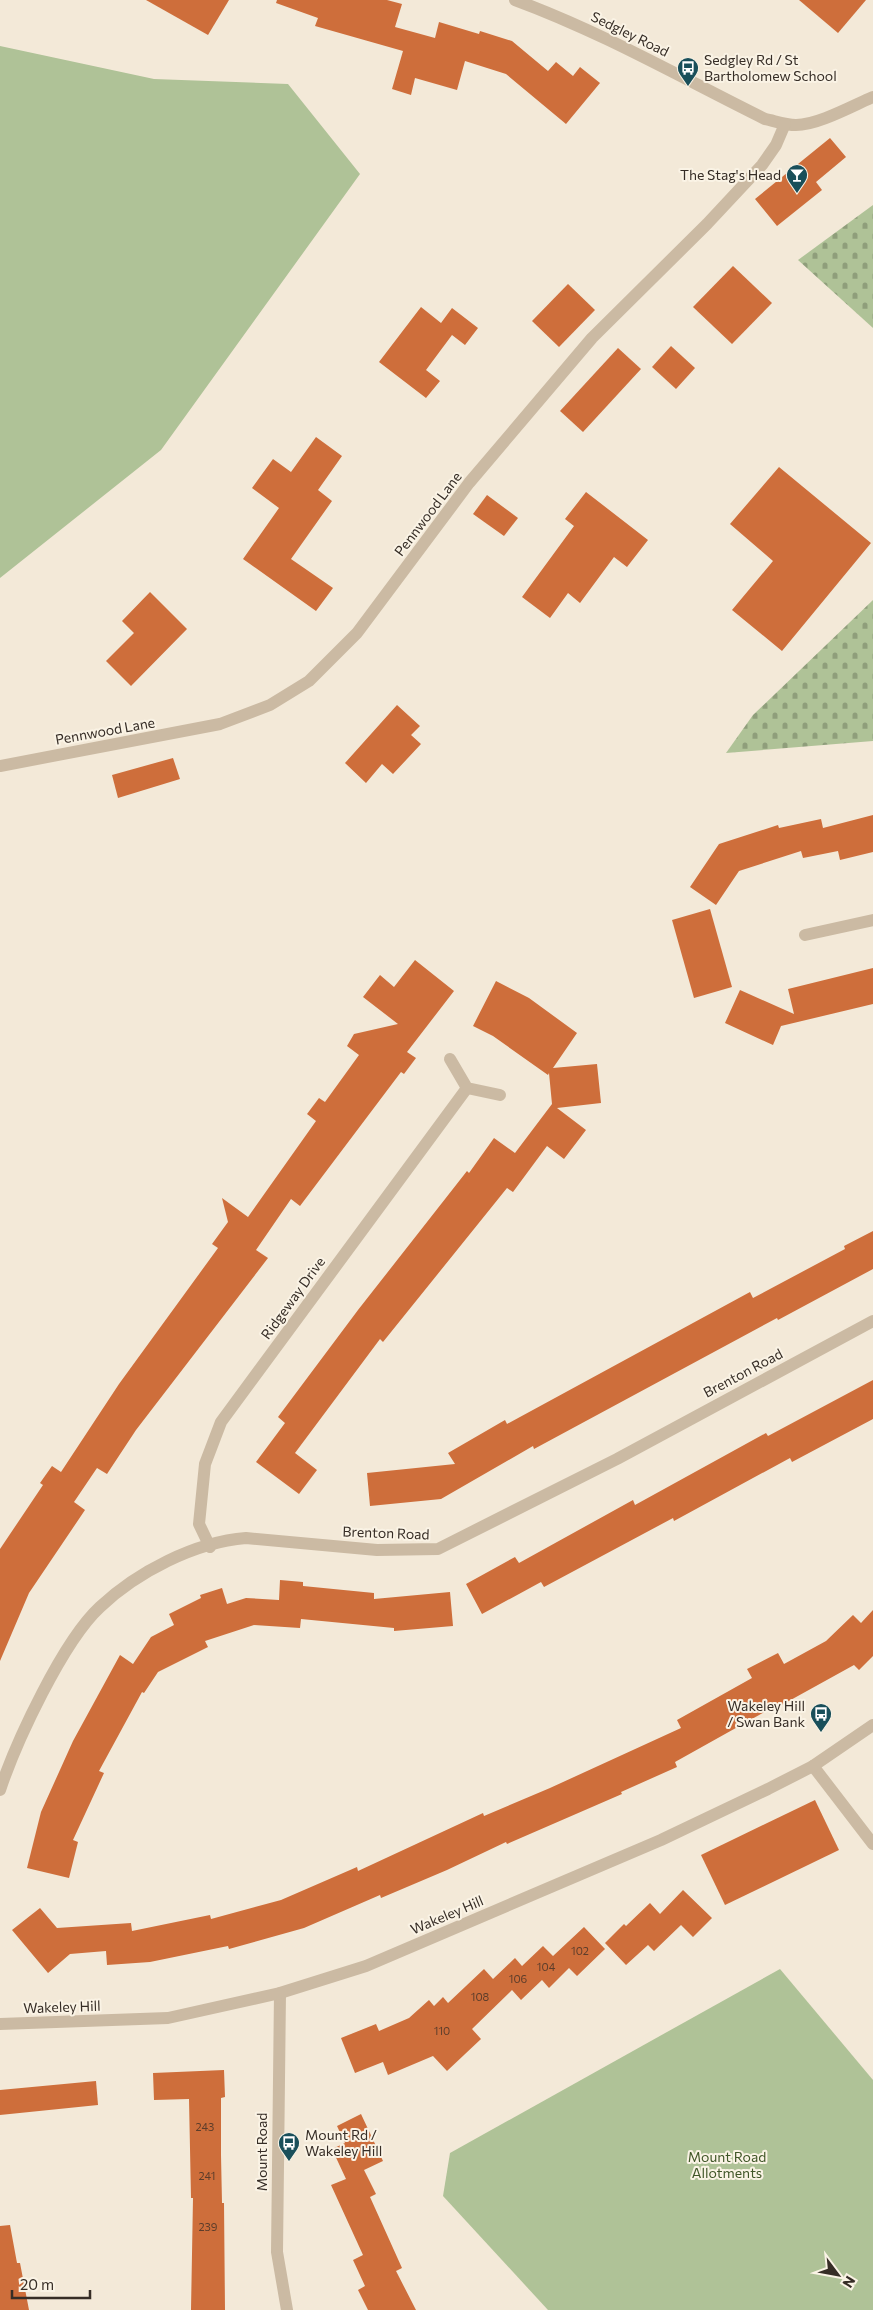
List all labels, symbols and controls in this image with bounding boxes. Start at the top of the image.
street label: Sedgley Road [588,7,672,60]
place label: Sedgley Rd / St Bartholomew School [704,51,837,84]
bus stop icon: Sedgley Rd / St Bartholomew School [676,56,700,87]
bar icon: The Stag's Head [785,163,809,194]
place label: The Stag's Head [680,166,781,183]
street label: Pennwood Lane [390,468,465,559]
street label: Pennwood Lane [54,713,156,748]
street label: Ridgeway Drive [257,1253,328,1342]
street label: Brenton Road [700,1345,785,1401]
street label: Brenton Road [342,1522,430,1543]
place label: Wakeley Hill / Swan Bank [727,1697,805,1730]
bus stop icon: Wakeley Hill / Swan Bank [809,1702,833,1733]
street label: Wakeley Hill [408,1892,486,1937]
house number: 102 [571,1944,589,1957]
house number: 104 [537,1960,556,1973]
house number: 106 [509,1972,528,1985]
house number: 108 [471,1990,490,2003]
street label: Wakeley Hill [23,1997,101,2016]
house number: 110 [434,2024,450,2037]
street label: Mount Road [253,2113,270,2191]
house number: 243 [196,2120,214,2133]
place label: Mount Rd / Wakeley Hill [305,2126,382,2159]
bus stop icon: Mount Rd / Wakeley Hill [277,2131,301,2162]
park label: Mount Road Allotments [688,2148,766,2181]
house number: 241 [199,2169,215,2182]
house number: 239 [198,2220,218,2233]
north arrow [813,2250,863,2300]
scale bar [12,2268,90,2300]
text: N [839,2273,859,2291]
text: 20 m [20,2275,54,2293]

